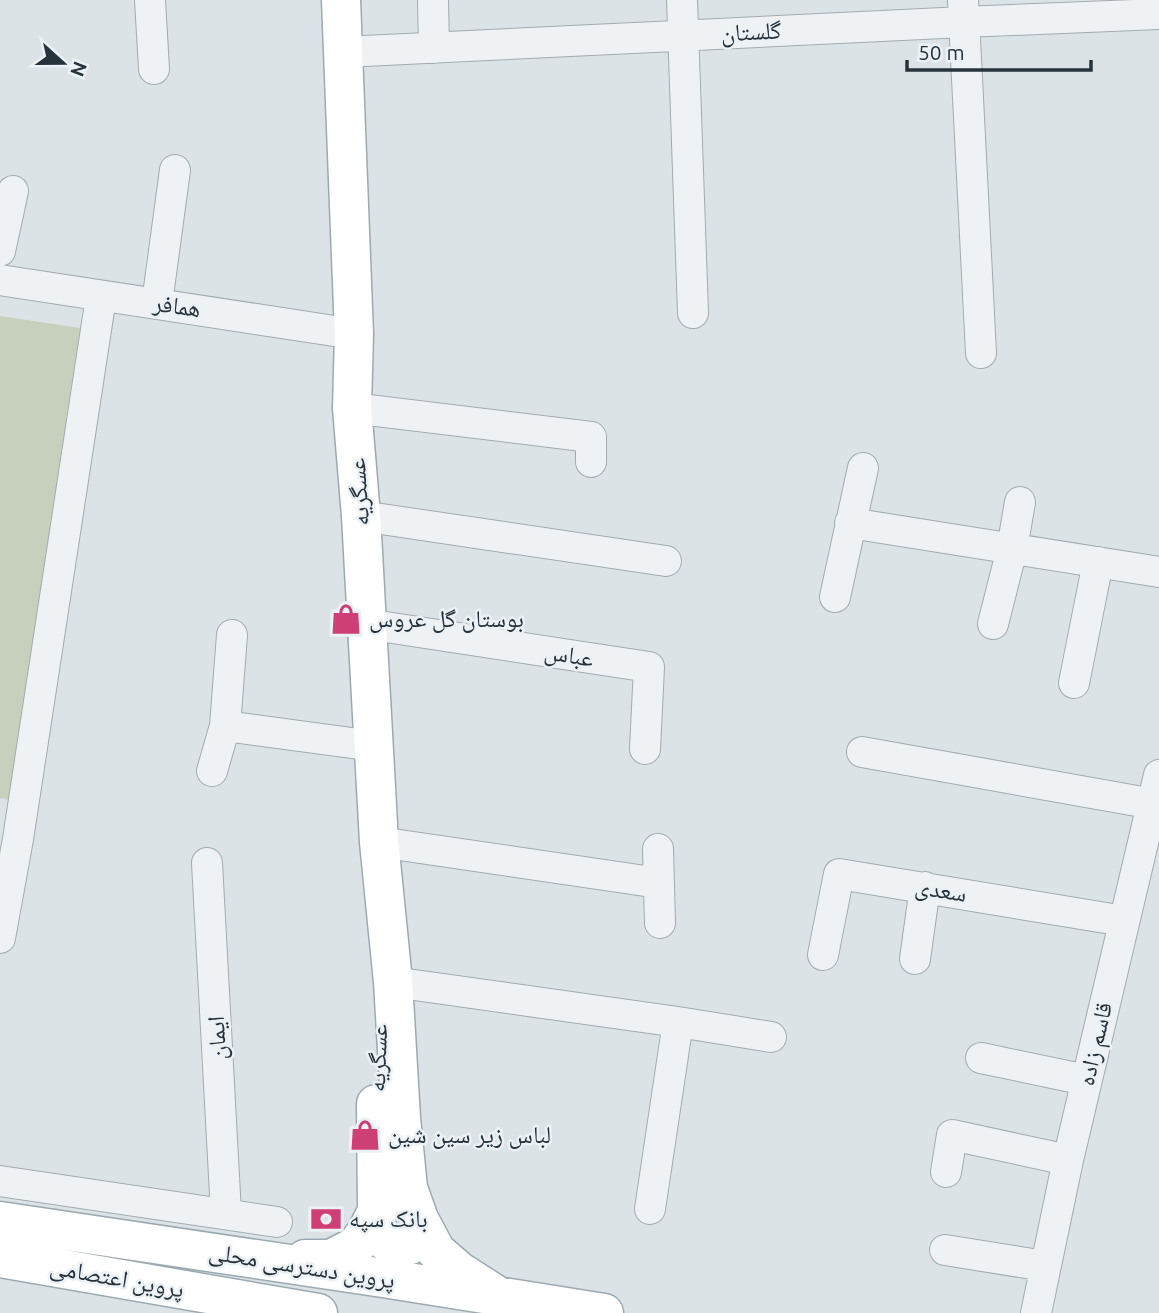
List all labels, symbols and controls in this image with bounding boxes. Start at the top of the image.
street label: گلستان [720,16,782,48]
north arrow [28,28,98,98]
scale bar [907,28,1091,72]
text: 50 m [918,40,965,64]
text: N [66,59,92,80]
street label: همافر [150,289,203,322]
street label: عسگریه [343,457,375,527]
shop icon: بوستان گل عروس [329,602,363,636]
place label: بوستان گل عروس [369,605,524,633]
street label: عباس [542,637,596,673]
street label: سعدی [913,872,969,908]
street label: قاسم زاده [1072,1000,1120,1089]
street label: ایمان [202,1015,232,1061]
street label: عسگریه [363,1024,393,1092]
shop icon: لباس زیر سین شین [348,1118,382,1152]
place label: لباس زیر سین شین [388,1121,551,1149]
bank icon: بانک سپه [309,1202,343,1236]
place label: بانک سپه [349,1205,428,1233]
street label: پروین دسترسی محلی [207,1237,397,1295]
street label: پروین اعتصامی [48,1252,186,1304]

